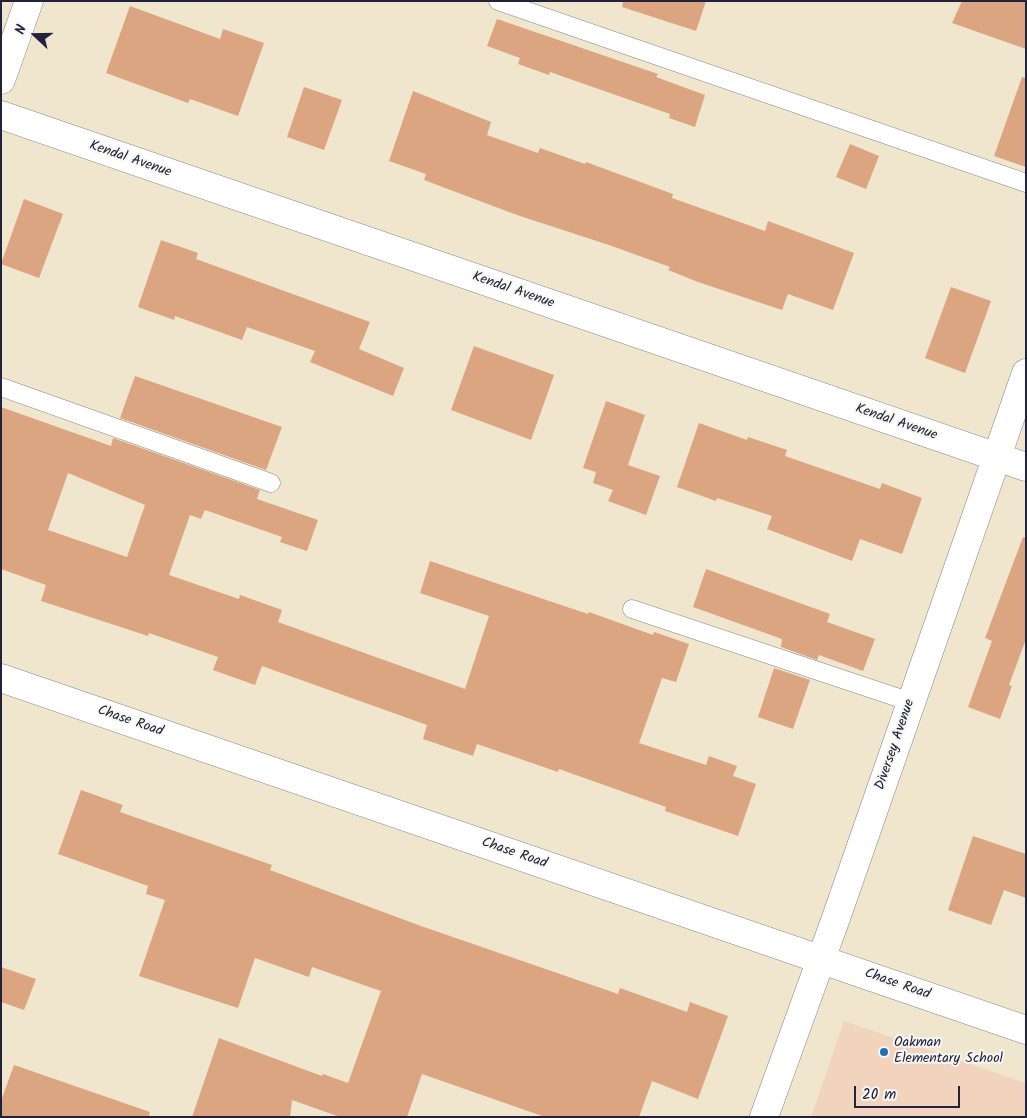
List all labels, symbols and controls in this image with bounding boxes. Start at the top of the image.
north arrow [10,10,60,60]
text: N [9,22,33,38]
street label: Kendal Avenue [87,138,173,182]
street label: Kendal Avenue [470,269,556,313]
street label: Kendal Avenue [853,401,939,445]
street label: Diversey Avenue [873,697,919,793]
street label: Chase Road [95,703,165,741]
street label: Chase Road [479,835,549,873]
street label: Chase Road [862,966,932,1004]
place label: Oakman Elementary School [894,1036,1003,1068]
marker: Oakman Elementary School [878,1046,890,1058]
scale bar [857,1076,963,1108]
text: 20 m [862,1083,896,1107]

